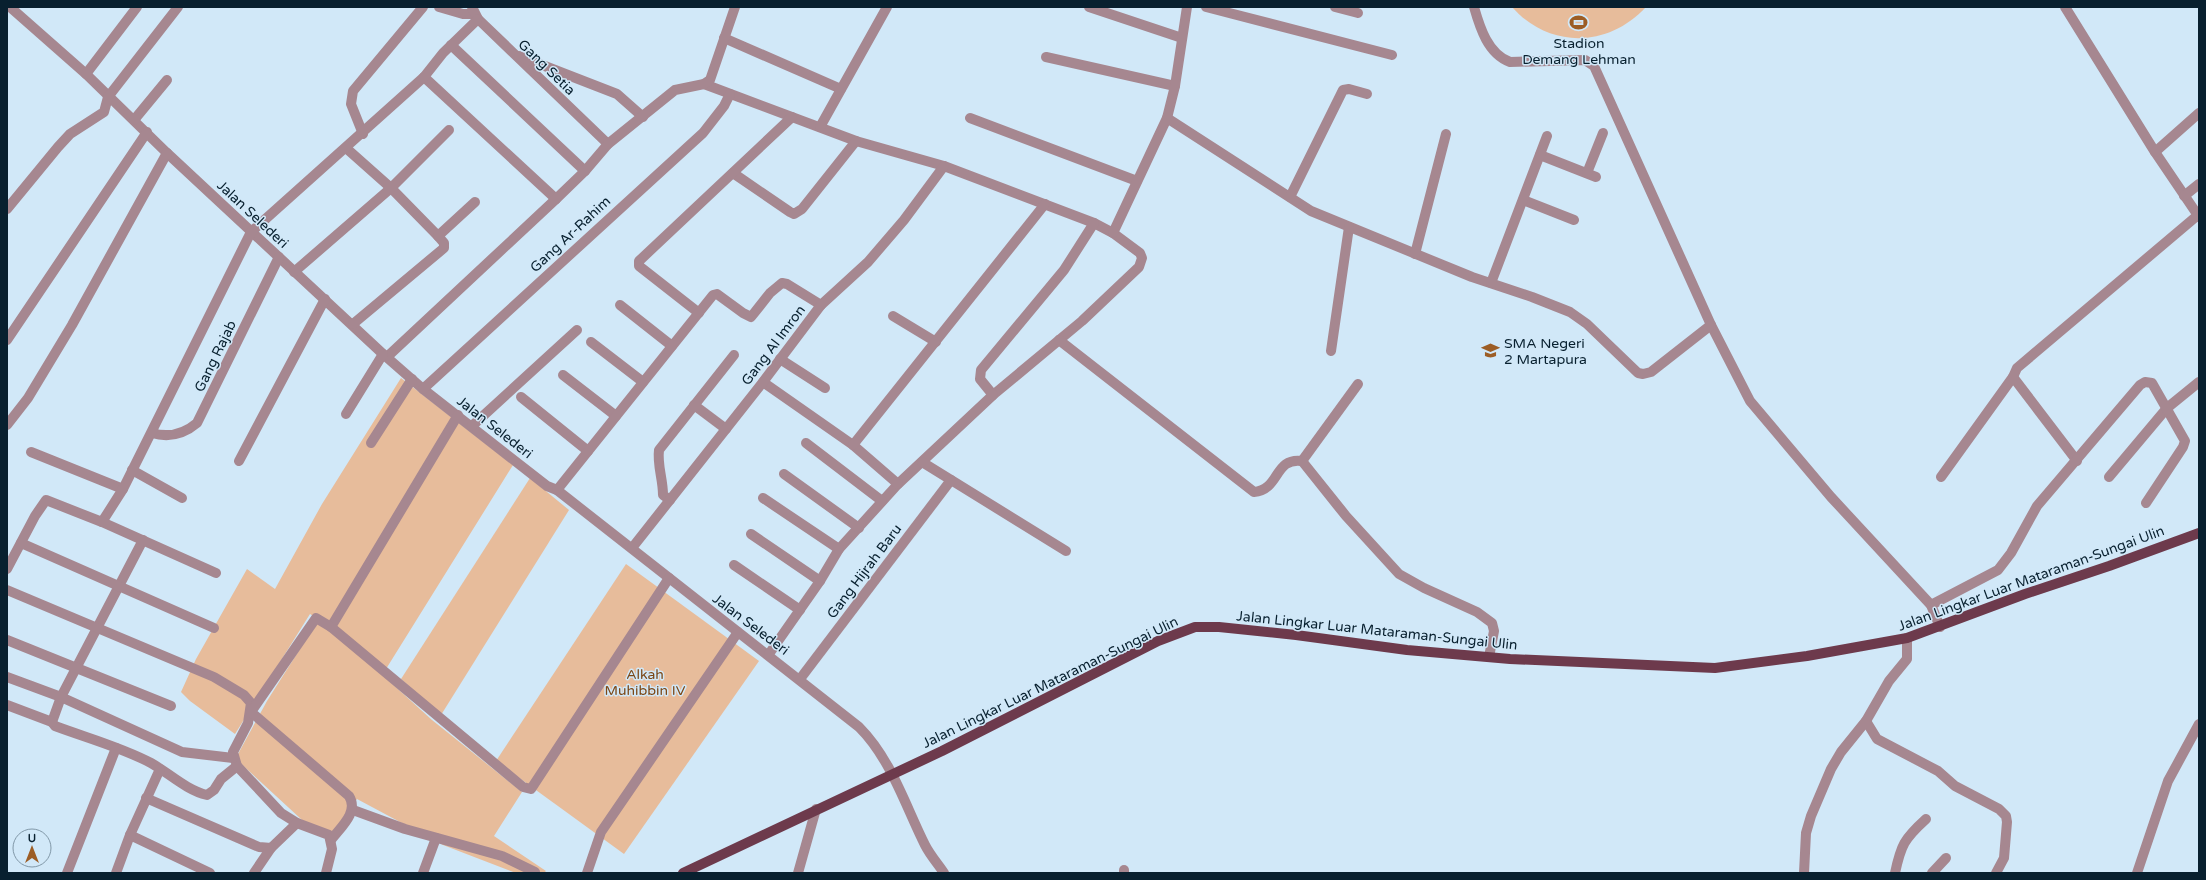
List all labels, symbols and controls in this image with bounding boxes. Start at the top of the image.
sports icon: Stadion Demang Lehman [1569,13,1589,33]
place label: Stadion Demang Lehman [1522,35,1636,68]
street label: Gang Setia [515,36,579,99]
street label: Jalan Selederi [213,177,292,252]
street label: Gang Ar-Rahim [527,193,614,276]
street label: Gang Al Imron [738,302,809,389]
street label: Gang Rajab [191,317,240,395]
place label: SMA Negeri 2 Martapura [1504,335,1587,368]
school or university icon: SMA Negeri 2 Martapura [1481,341,1501,361]
street label: Jalan Selederi [453,393,536,462]
street label: Gang Hijrah Baru [823,521,905,622]
street label: Jalan Lingkar Luar Mataraman-Sungai Ulin [1896,522,2167,635]
street label: Jalan Selederi [709,590,792,659]
street label: Jalan Lingkar Luar Mataraman-Sungai Ulin [1236,607,1518,654]
street label: Jalan Lingkar Luar Mataraman-Sungai Ulin [920,613,1181,752]
park label: Alkah Muhibbin IV [605,666,686,699]
north arrow [12,828,52,868]
text: U [28,832,36,845]

